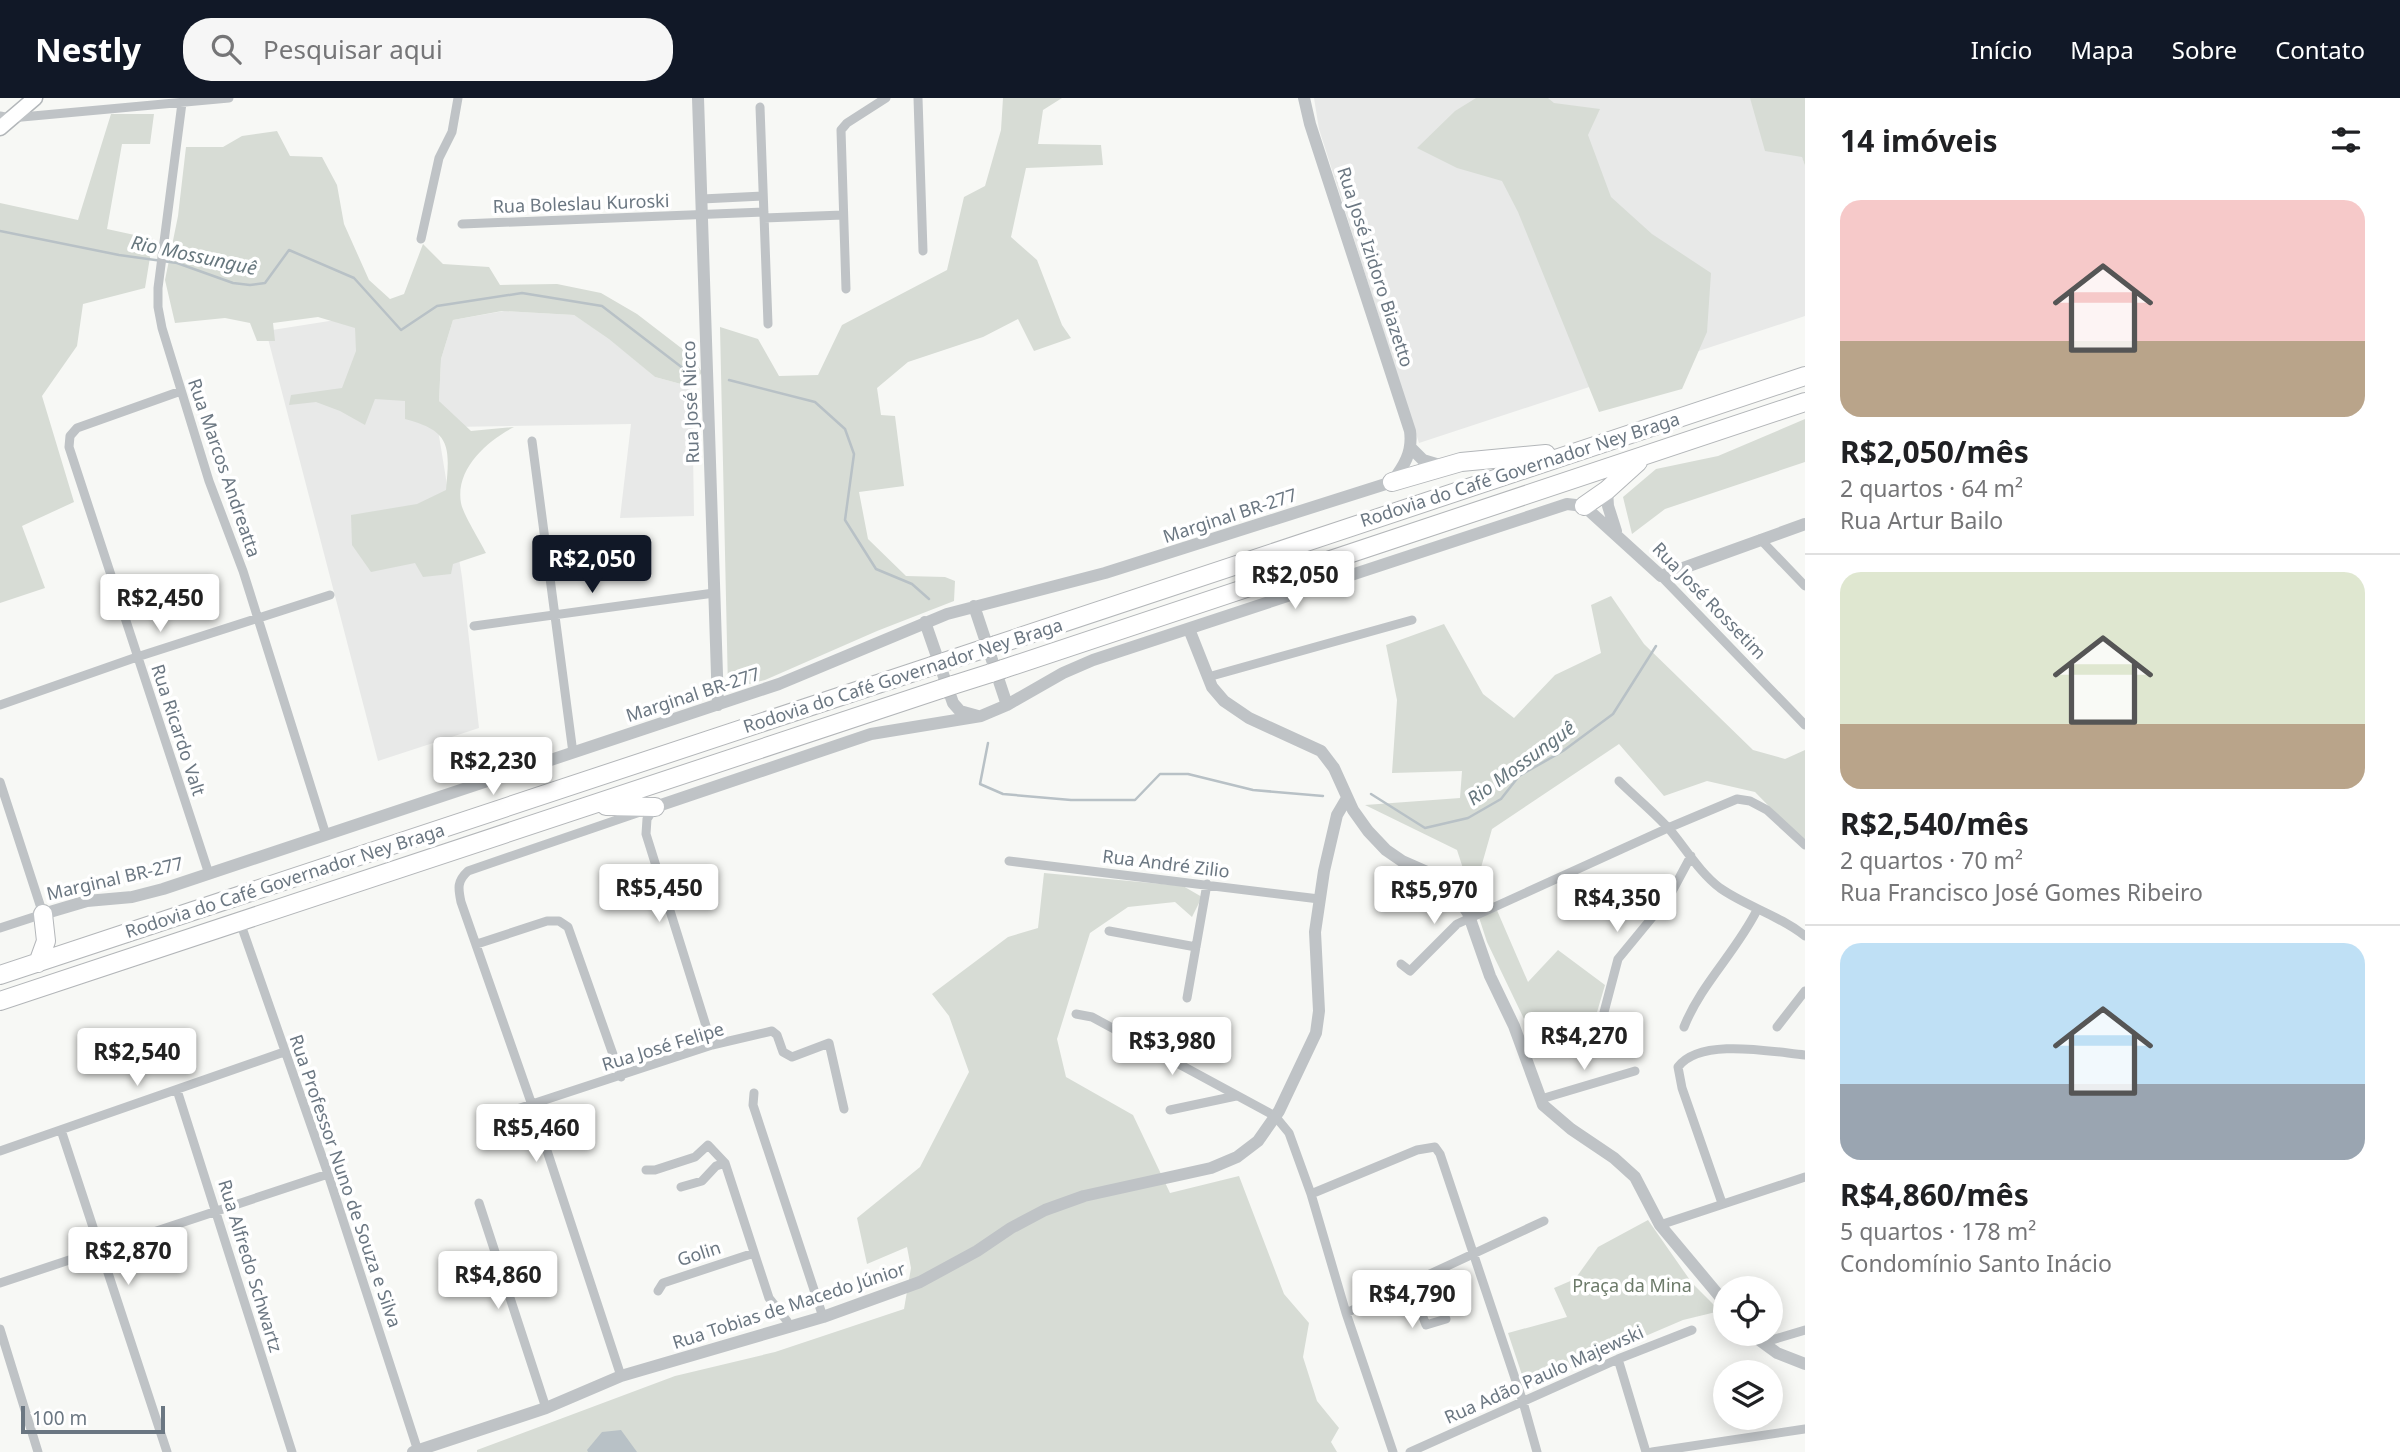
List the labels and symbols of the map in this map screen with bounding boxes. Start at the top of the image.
street label: Rua José Izidoro Biazetto [1332,164,1420,370]
street label: Rua Boleslau Kuroski [492,188,670,218]
water label: Rio Mossunguê [129,229,259,281]
street label: Rua José Nicco [676,340,704,464]
street label: Rua Marcos Andreatta [183,375,267,560]
street label: Rodovia do Café Governador Ney Braga [1357,406,1682,532]
street label: Marginal BR-277 [1160,482,1300,548]
pin: R$2,050 [527,536,657,595]
street label: Rua José Rossetim [1648,537,1772,664]
pin: R$2,050 [1230,552,1360,611]
pin: R$2,450 [95,574,225,634]
street label: Rodovia do Café Governador Ney Braga [740,612,1065,738]
street label: Rua Ricardo Valt [146,661,212,799]
street label: Marginal BR-277 [623,661,763,727]
water label: Rio Mossunguê [1462,715,1580,811]
pin: R$2,230 [428,738,558,797]
street label: Rodovia do Café Governador Ney Braga [122,817,447,943]
street label: Rua André Zilio [1101,843,1231,883]
street label: Marginal BR-277 [44,851,185,905]
pin: R$5,450 [594,864,724,924]
pin: R$5,970 [1369,866,1499,926]
pin: R$4,350 [1552,874,1682,934]
pin: R$4,270 [1519,1012,1649,1072]
street label: Rua José Felipe [599,1016,727,1076]
pin: R$3,980 [1107,1018,1237,1077]
pin: R$2,540 [72,1028,202,1088]
street label: Rua Professor Nuno de Souza e Silva [284,1031,407,1330]
pin: R$5,460 [471,1104,601,1164]
street label: Rua Alfredo Schwartz [213,1176,289,1355]
pin: R$2,870 [63,1228,193,1287]
street label: Golin [674,1235,724,1271]
pin: R$4,860 [433,1252,563,1311]
street label: Rua Tobias de Macedo Júnior [669,1256,909,1354]
pin: R$4,790 [1347,1270,1477,1330]
park label: Praça da Mina [1572,1273,1692,1297]
street label: Rua Adão Paulo Majewski [1440,1319,1647,1429]
scale bar [21,1403,164,1435]

